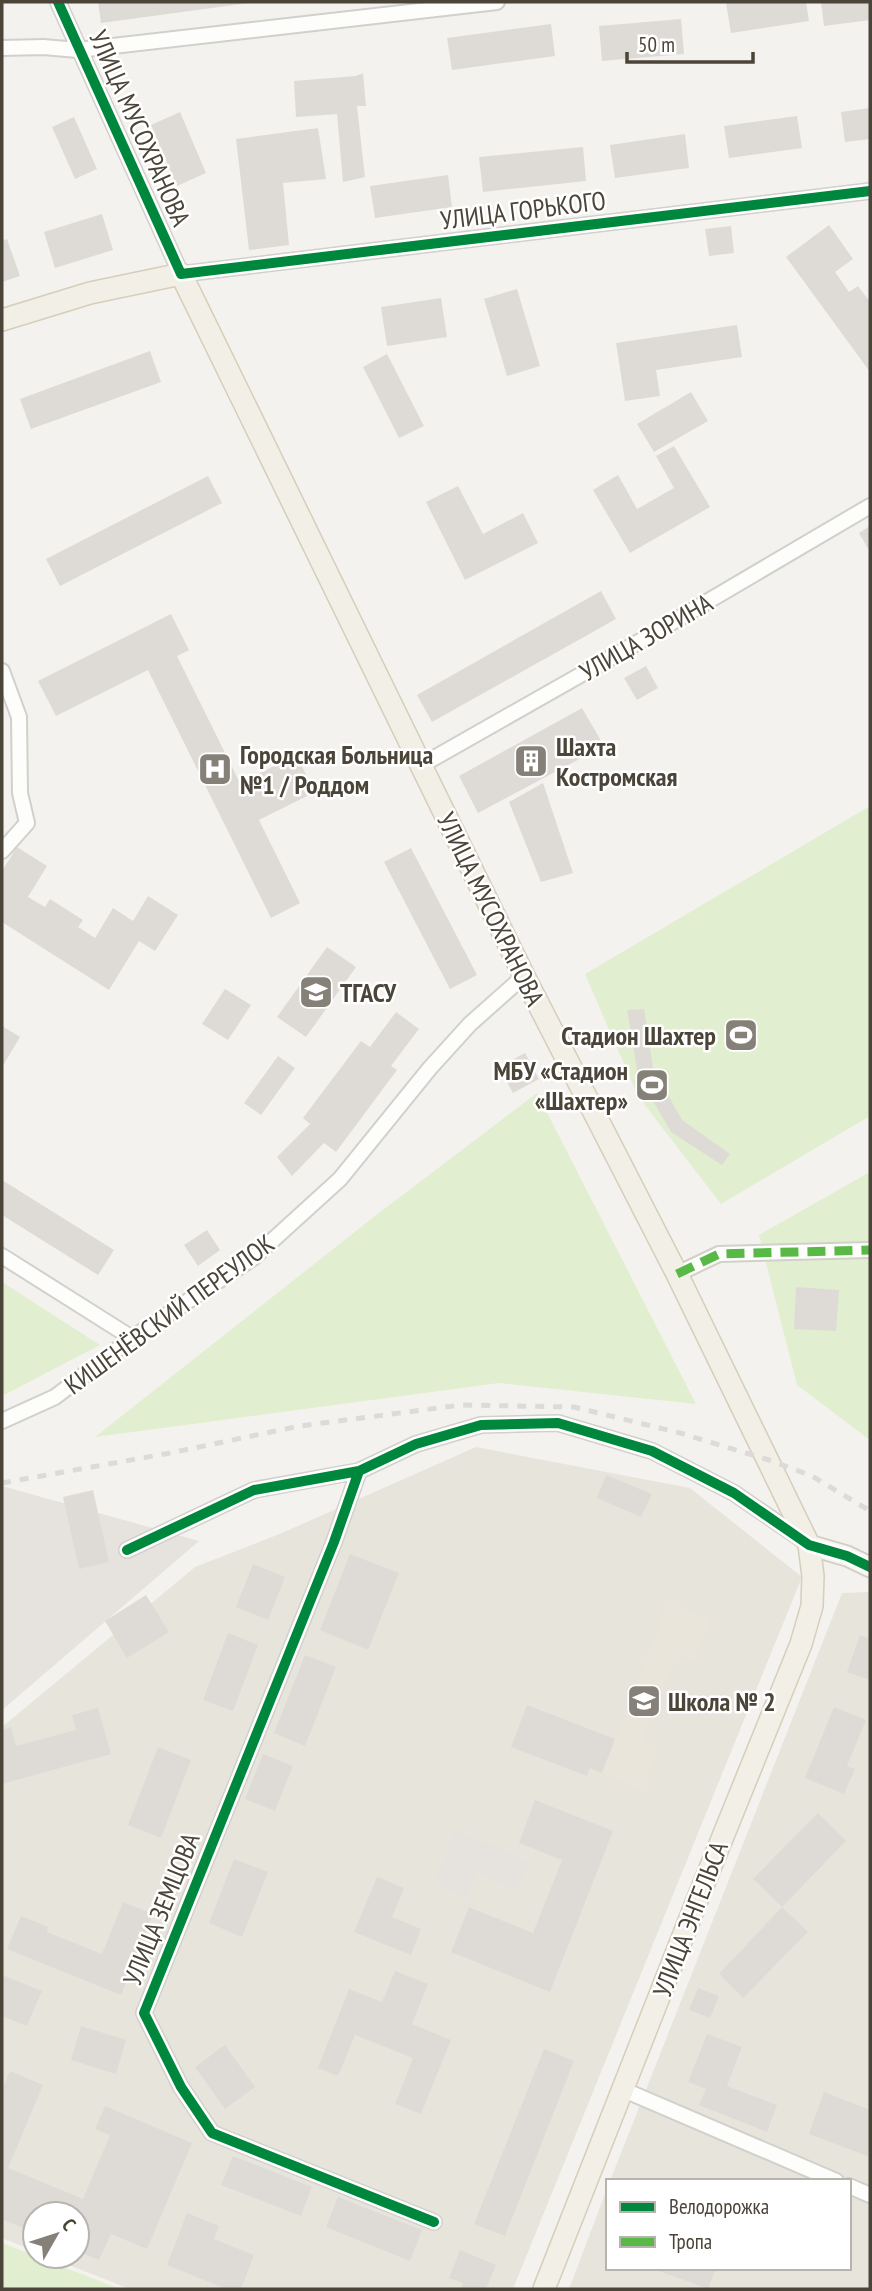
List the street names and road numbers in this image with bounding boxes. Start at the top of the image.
street label: УЛИЦА МУСОХРАНОВА [82,25,198,232]
street label: УЛИЦА ГОРЬКОГО [439,183,607,237]
street label: УЛИЦА ЗОРИНА [574,585,719,688]
street label: УЛИЦА МУСОХРАНОВА [430,807,552,1012]
street label: КИШЕНЁВСКИЙ ПЕРЕУЛОК [58,1227,281,1401]
street label: УЛИЦА ЗЕМЦОВА [115,1827,207,1990]
street label: УЛИЦА ЭНГЕЛЬСА [645,1836,735,2002]

